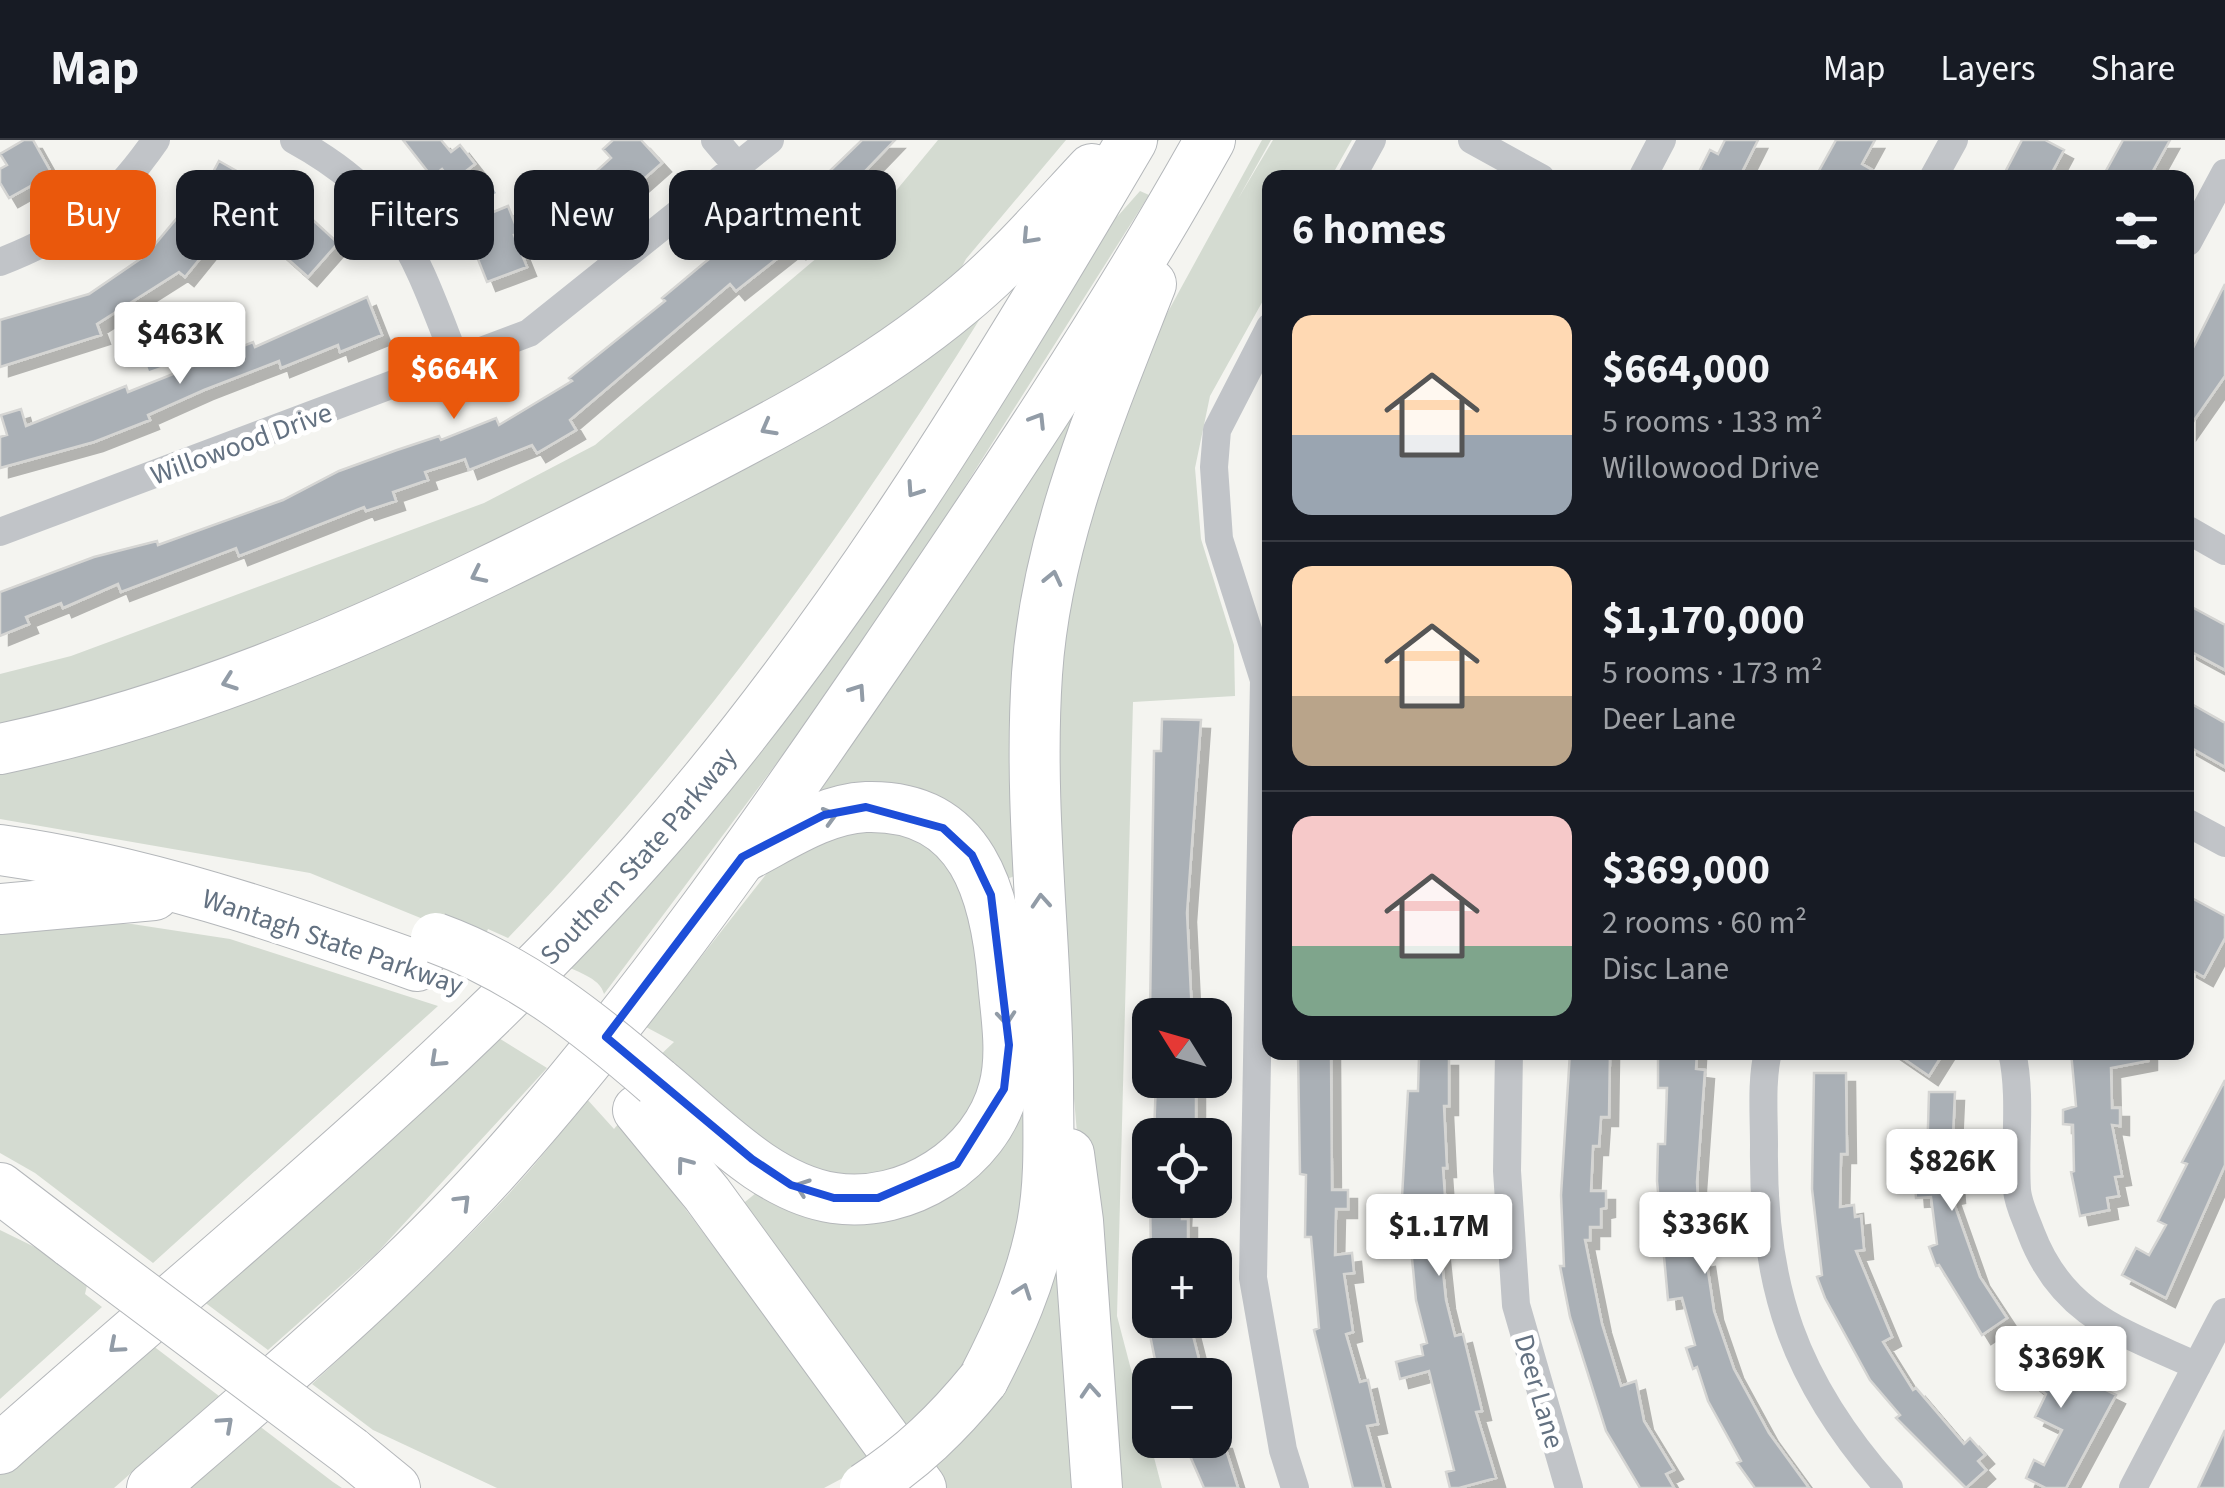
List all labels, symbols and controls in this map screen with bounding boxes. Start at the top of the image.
text: Map [50,35,139,103]
text: Map [1823,44,1886,94]
text: Layers [1941,44,2035,94]
text: Share [2090,44,2175,94]
chip: Buy [30,170,156,260]
chip: Rent [176,170,314,260]
chip: Filters [334,170,494,260]
chip: New [514,170,649,260]
chip: Apartment [669,170,896,260]
text: 6 homes [1292,200,1446,260]
icon: filters [2109,203,2164,258]
one-way arrow [1023,225,1041,243]
pin: $463K [110,302,250,387]
text: $463K [136,311,224,357]
pin: $664K [384,337,524,422]
text: $664,000 [1602,339,1770,399]
text: $664K [410,346,498,392]
icon: home [1372,355,1492,475]
street label: Willowood Drive [145,393,338,495]
text: 5 rooms · 133 m² [1602,399,1823,445]
one-way arrow [1026,413,1045,431]
one-way arrow [761,415,779,435]
text: Willowood Drive [1602,445,1820,491]
one-way arrow [908,480,927,498]
one-way arrow [470,563,488,583]
one-way arrow [1041,569,1062,586]
text: $1,170,000 [1602,590,1805,650]
icon: home [1372,606,1492,726]
text: 5 rooms · 173 m² [1602,650,1823,696]
one-way arrow [222,670,239,691]
one-way arrow [846,683,864,702]
text: Deer Lane [1602,696,1736,742]
street label: Southern State Parkway [531,739,746,974]
one-way arrow [821,806,838,827]
text: $369,000 [1602,840,1770,900]
icon: home [1372,856,1492,976]
street label: Wantagh State Parkway [197,878,469,1005]
one-way arrow [1031,892,1052,908]
text: 2 rooms · 60 m² [1602,900,1807,946]
text: Disc Lane [1602,946,1729,992]
north arrow [1132,998,1232,1098]
map controls [1132,998,1232,1458]
one-way arrow [995,1010,1017,1026]
one-way arrow [430,1048,449,1066]
button: locate [1132,1118,1232,1218]
pin: $826K [1882,1129,2022,1214]
text: $826K [1908,1138,1996,1184]
one-way arrow [679,1157,696,1175]
one-way arrow [794,1179,812,1199]
pin: $336K [1635,1192,1775,1277]
pin: $1.17M [1358,1194,1520,1279]
one-way arrow [451,1195,469,1213]
text: $336K [1661,1201,1749,1247]
text: $1.17M [1388,1203,1490,1249]
button: + [1132,1238,1232,1338]
one-way arrow [1011,1284,1032,1301]
pin: $369K [1991,1326,2131,1411]
street label: Deer Lane [1504,1329,1574,1453]
one-way arrow [109,1335,128,1353]
text: $369K [2017,1335,2105,1381]
button: − [1132,1358,1232,1458]
one-way arrow [1080,1382,1101,1398]
one-way arrow [214,1417,233,1435]

